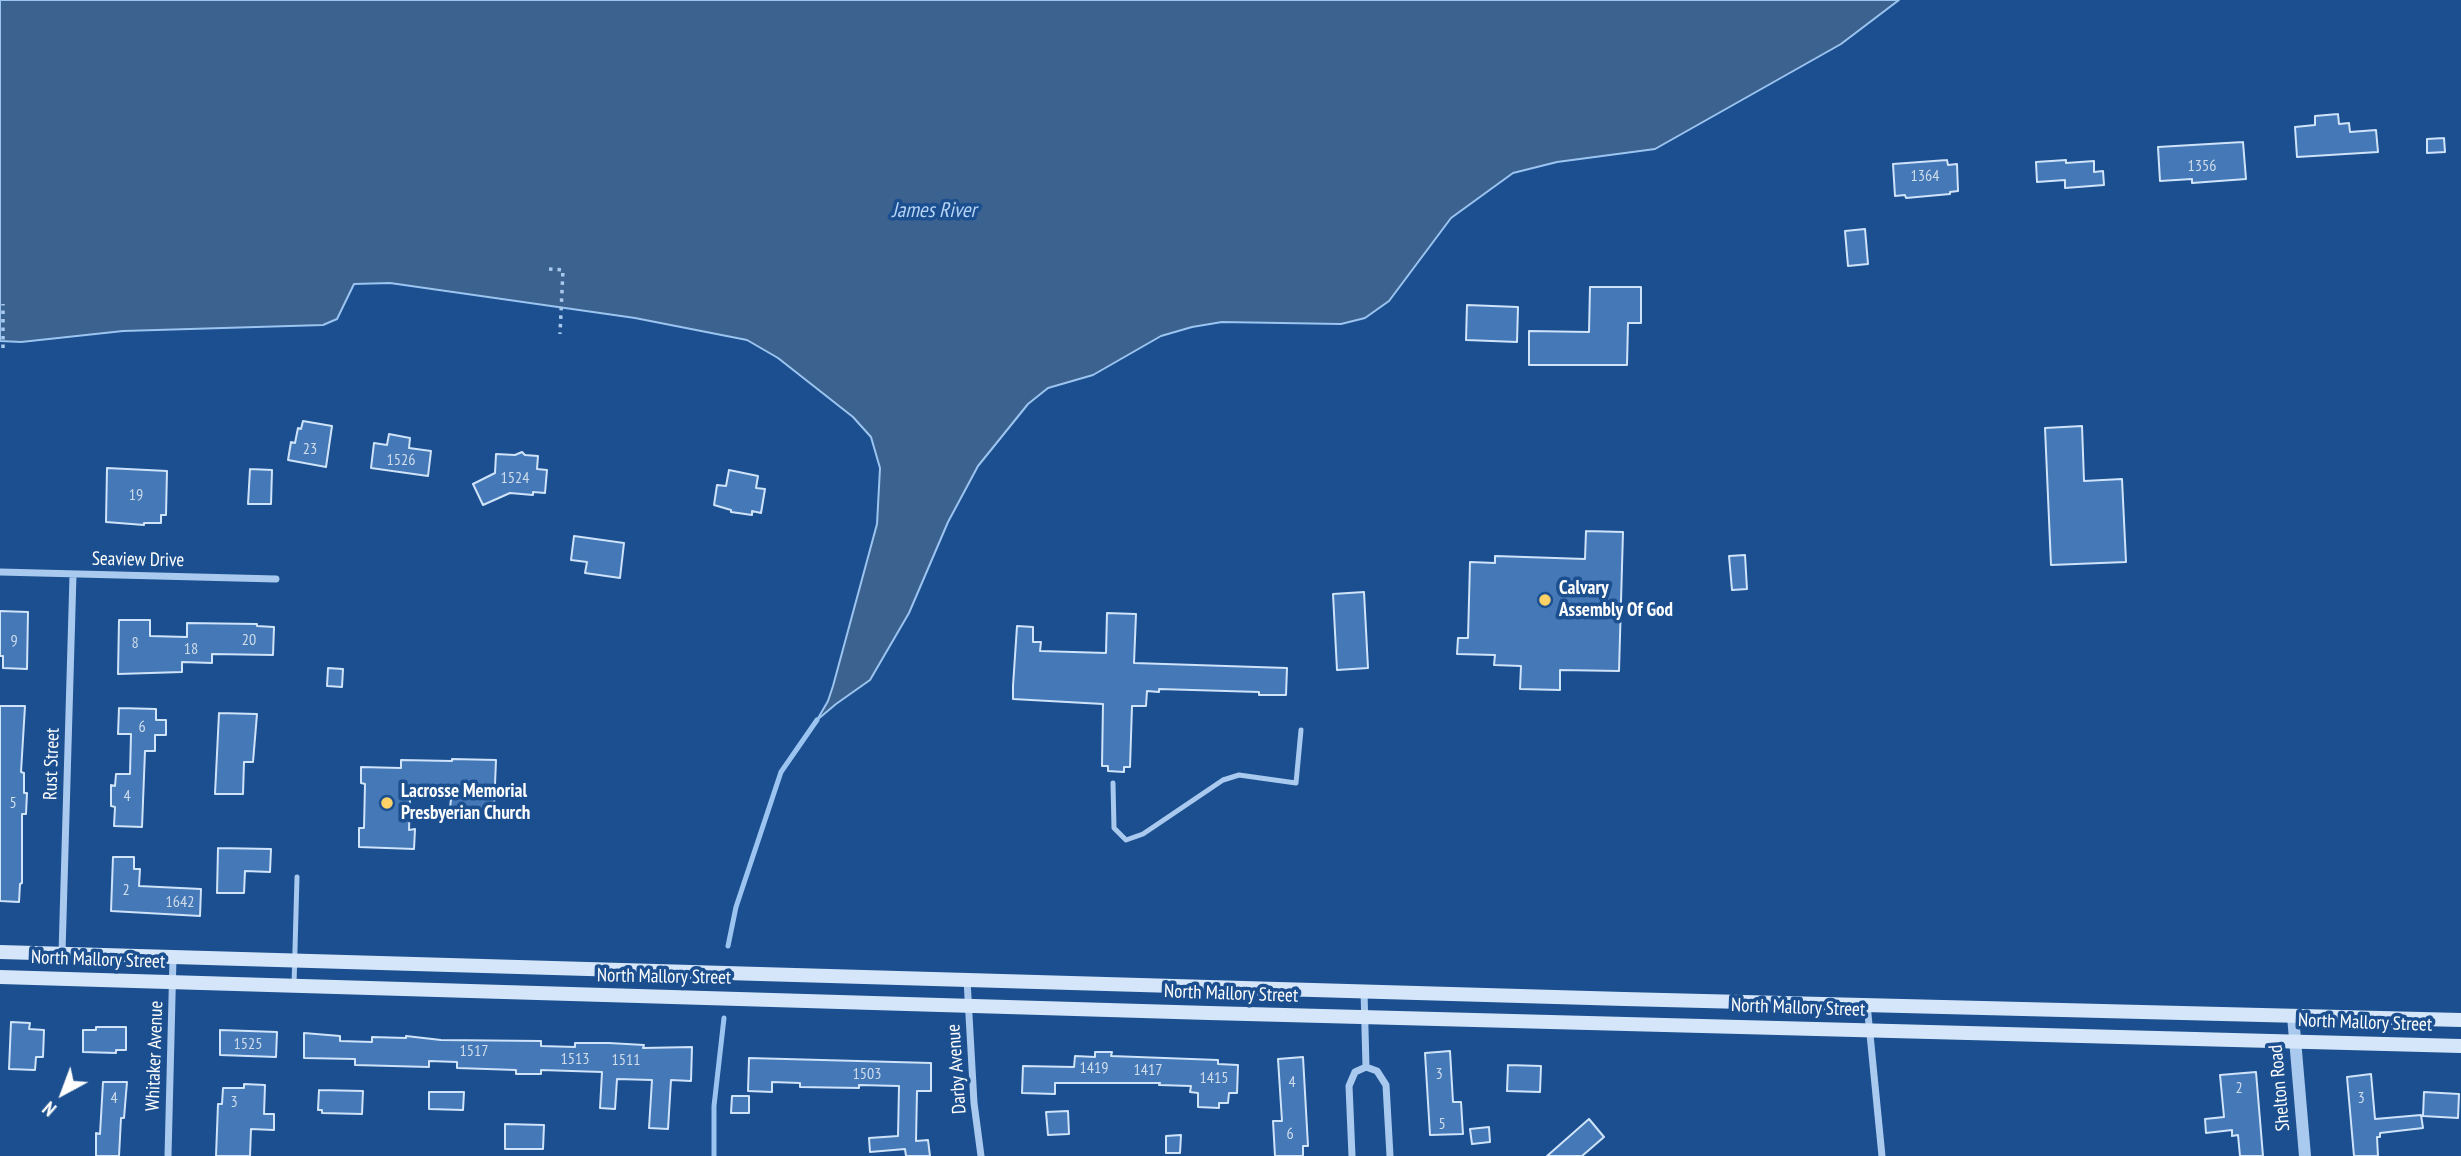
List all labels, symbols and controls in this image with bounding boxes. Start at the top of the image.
house number: 1356 [2188,156,2216,176]
house number: 1364 [1911,166,1939,186]
water label: James River [892,198,976,224]
house number: 23 [303,439,317,459]
house number: 1526 [387,450,415,470]
house number: 1524 [501,468,529,488]
house number: 19 [129,485,143,505]
street label: Seaview Drive [92,548,184,572]
place label: Calvary Assembly Of God [1559,578,1673,622]
marker: Calvary Assembly Of God [1537,592,1553,608]
house number: 20 [242,630,256,650]
house number: 9 [10,631,18,651]
house number: 8 [131,633,139,653]
house number: 18 [184,639,198,659]
house number: 6 [138,717,146,737]
street label: Rust Street [39,727,65,801]
place label: Lacrosse Memorial Presbyerian Church [401,781,530,825]
house number: 4 [123,786,131,806]
house number: 5 [9,793,17,813]
marker: Lacrosse Memorial Presbyerian Church [379,795,395,811]
house number: 2 [122,880,130,900]
house number: 1642 [166,892,194,912]
street label: North Mallory Street [31,946,165,974]
street label: North Mallory Street [597,964,731,990]
street label: North Mallory Street [1164,980,1298,1008]
street label: North Mallory Street [1731,994,1865,1022]
street label: Whitaker Avenue [142,1000,168,1112]
street label: North Mallory Street [2298,1009,2432,1037]
street label: Darby Avenue [942,1023,972,1115]
house number: 1525 [234,1034,262,1054]
house number: 1517 [460,1041,488,1061]
street label: Shelton Road [2265,1044,2295,1132]
house number: 1513 [561,1049,589,1069]
house number: 1511 [612,1050,640,1070]
north arrow [28,1058,98,1128]
house number: 1419 [1080,1058,1108,1078]
house number: 1417 [1134,1060,1162,1080]
house number: 1503 [853,1064,881,1084]
house number: 3 [1435,1064,1443,1084]
house number: 1415 [1200,1068,1228,1088]
house number: 4 [1288,1072,1296,1092]
house number: 2 [2235,1078,2243,1098]
house number: 4 [110,1088,118,1108]
house number: 3 [2357,1088,2365,1108]
house number: 3 [230,1092,238,1112]
text: N [37,1096,61,1121]
house number: 5 [1438,1114,1446,1134]
house number: 6 [1286,1124,1294,1144]

